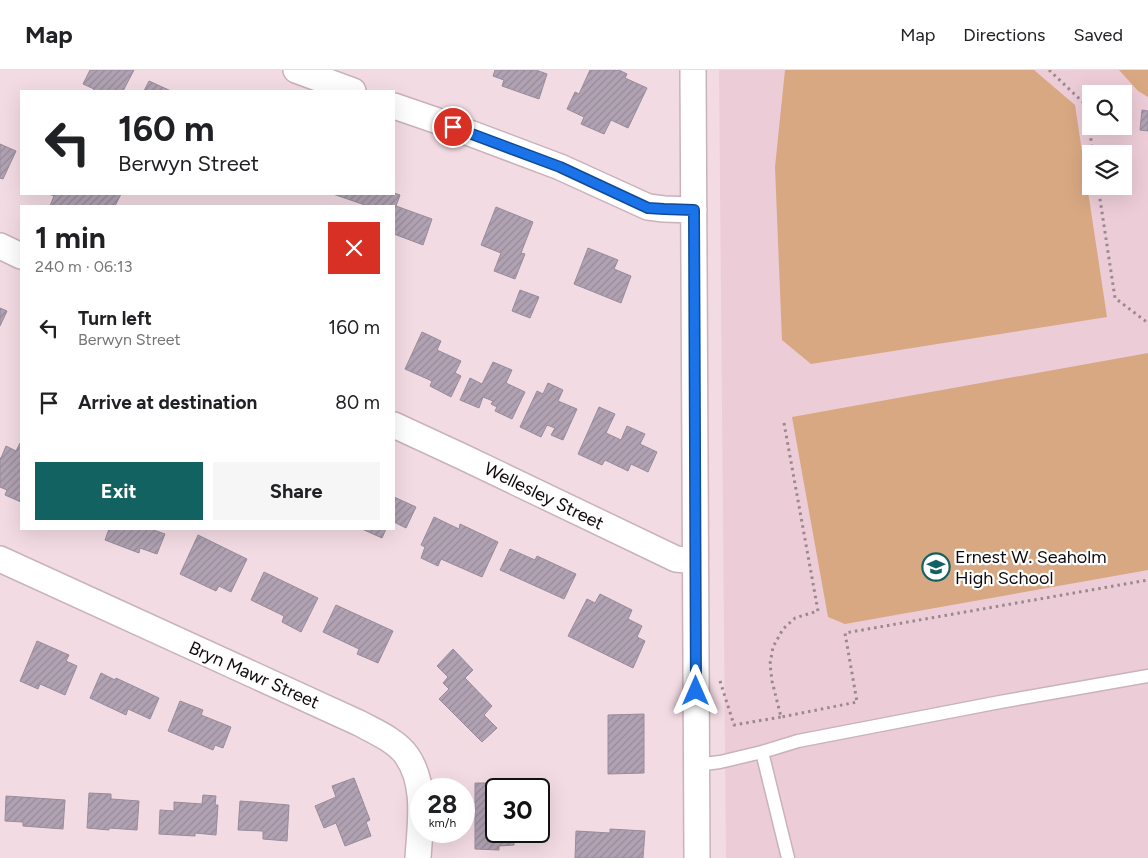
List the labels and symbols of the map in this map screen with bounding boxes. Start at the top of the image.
pin [432,106,474,148]
street label: Wellesley Street [481,458,608,535]
place label: Ernest W. Seaholm High School [955,546,1107,589]
school or university icon: Ernest W. Seaholm High School [921,552,951,582]
street label: Bryn Mawr Street [185,636,323,714]
position arrow [669,664,721,716]
speed limit sign: 30 [485,778,550,843]

